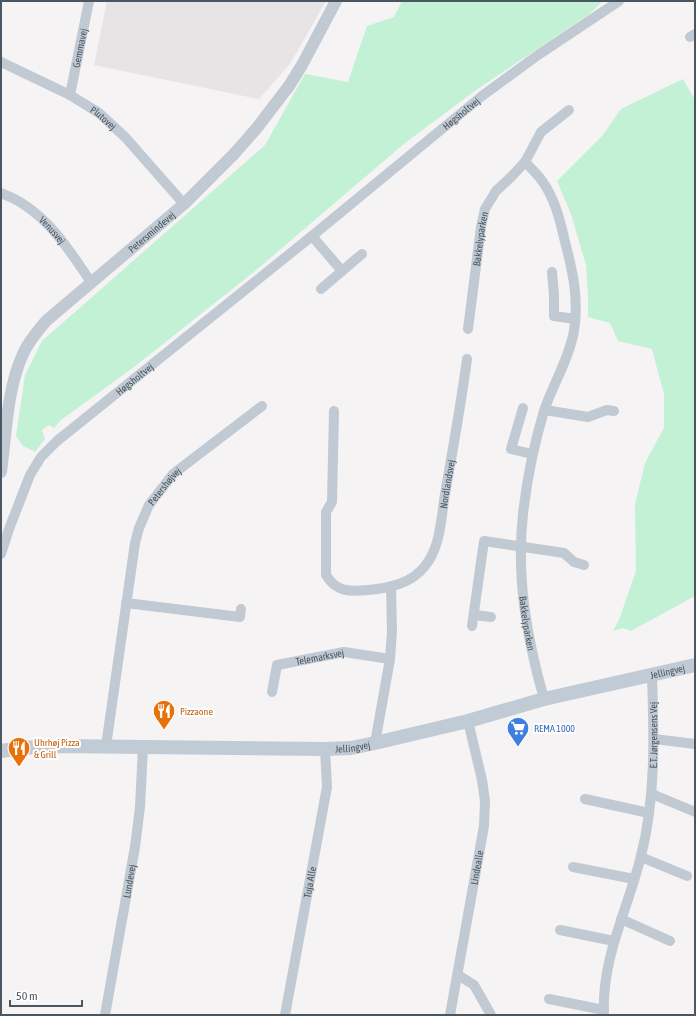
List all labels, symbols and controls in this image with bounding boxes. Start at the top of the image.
street label: Gemmavej [71,27,89,69]
street label: Høgsholtvej [441,95,482,132]
street label: Plutovej [88,104,118,132]
street label: Petersmindevej [126,209,177,255]
street label: Bakkelyparken [471,210,490,267]
street label: Venusvej [37,214,67,246]
street label: Høgsholtvej [114,361,155,397]
street label: Nordlandsvej [438,459,457,509]
street label: Petershøjvej [146,465,183,508]
street label: Bakkelyparken [517,596,537,652]
street label: Telemarksvej [295,647,345,667]
street label: Jellingvej [649,662,686,681]
restaurant icon: Pizzaone [151,698,177,731]
street label: E.T. Jørgensens Vej [648,702,659,769]
place label: Pizzaone [180,706,213,717]
supermarket icon: REMA 1000 [505,715,531,748]
place label: REMA 1000 [534,723,575,734]
restaurant icon: Uhrhøj Pizza & Grill [6,735,32,768]
place label: Uhrhøj Pizza & Grill [34,737,80,760]
street label: Jellingvej [335,739,371,755]
street label: Lindealle [469,849,486,886]
street label: Lundevej [121,864,138,899]
street label: Tuja Alle [302,865,318,899]
scale bar [10,982,82,1008]
text: 50 m [16,989,38,1003]

